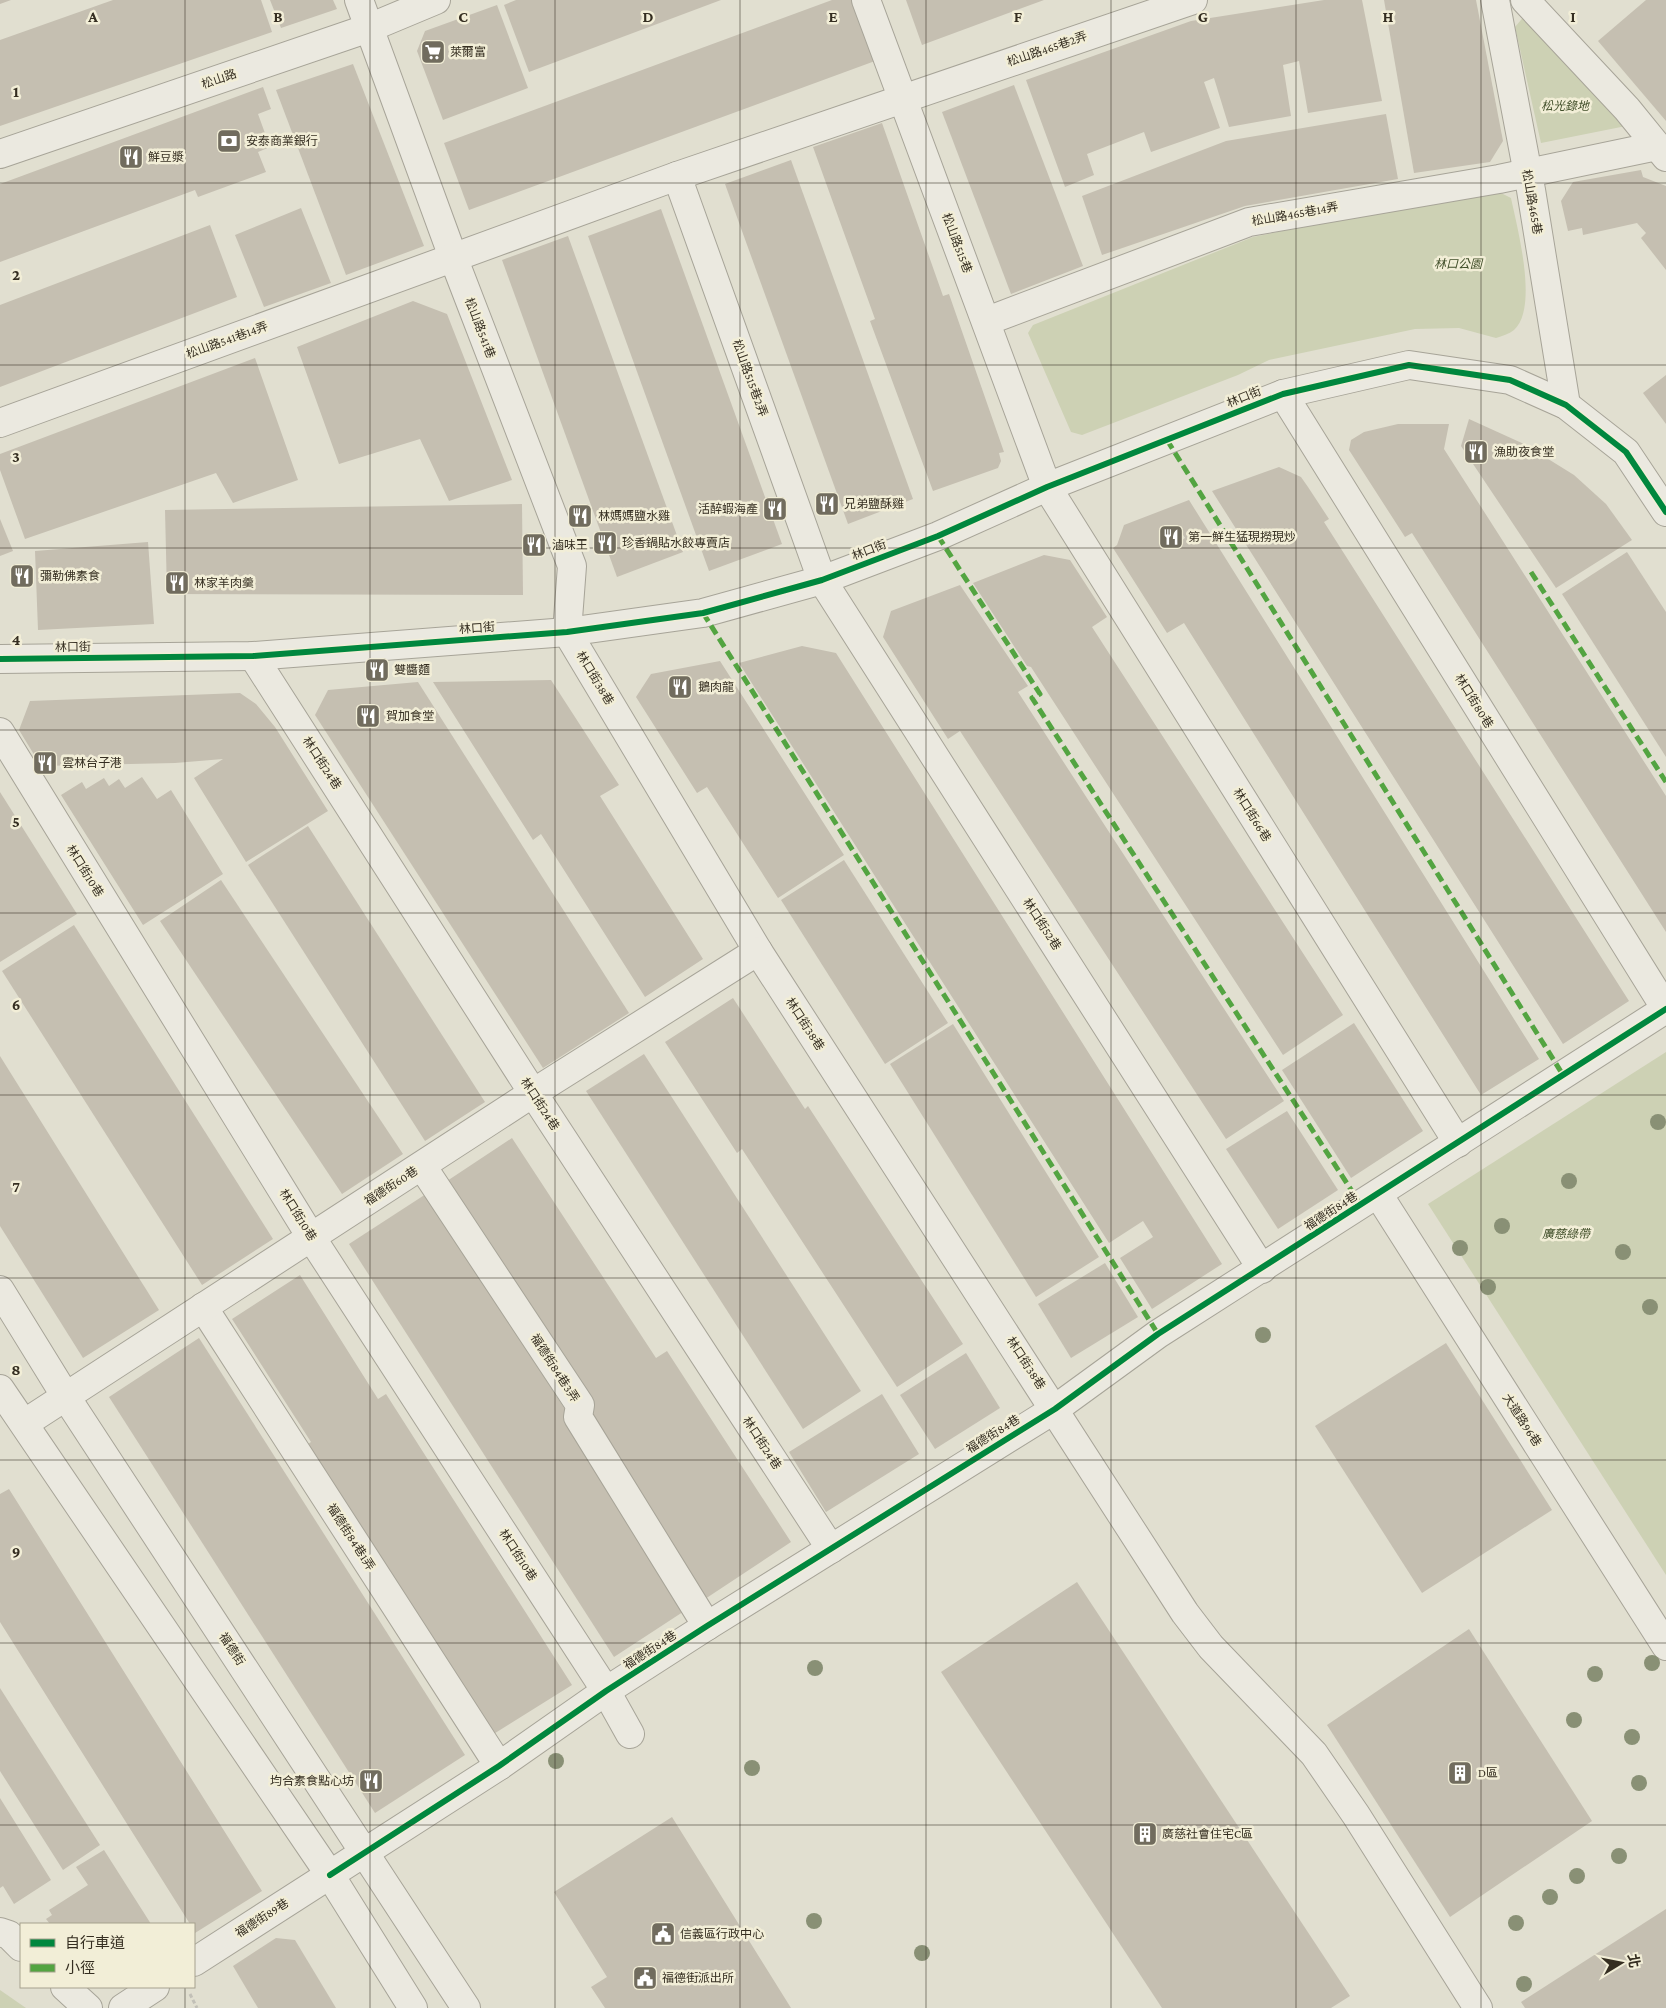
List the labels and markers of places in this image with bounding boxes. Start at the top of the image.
supermarket icon: 萊爾富 [420,39,446,65]
place label: 萊爾富 [450,45,486,59]
bank icon: 安泰商業銀行 [216,128,242,154]
place label: 安泰商業銀行 [246,134,318,148]
restaurant icon: 鮮豆漿 [118,144,144,170]
place label: 鮮豆漿 [148,150,184,164]
restaurant icon: 漁助夜食堂 [1463,439,1489,465]
place label: 漁助夜食堂 [1494,445,1554,459]
restaurant icon: 兄弟鹽酥雞 [814,491,840,517]
restaurant icon: 活醉蝦海產 [762,496,788,522]
place label: 兄弟鹽酥雞 [844,497,904,511]
place label: 活醉蝦海產 [698,502,758,516]
restaurant icon: 林媽媽鹽水雞 [567,503,593,529]
place label: 林媽媽鹽水雞 [598,509,670,523]
restaurant icon: 第一鮮生猛現撈現炒 [1158,524,1184,550]
restaurant icon: 珍香鍋貼水餃專賣店 [592,530,618,556]
place label: 第一鮮生猛現撈現炒 [1188,530,1296,544]
restaurant icon: 滷味王 [521,532,547,558]
place label: 珍香鍋貼水餃專賣店 [622,536,730,550]
place label: 滷味王 [552,538,588,552]
restaurant icon: 彌勒佛素食 [9,563,35,589]
place label: 彌勒佛素食 [40,569,100,583]
restaurant icon: 林家羊肉羹 [164,570,190,596]
place label: 林家羊肉羹 [194,576,254,590]
restaurant icon: 雙醬麵 [364,657,390,683]
place label: 雙醬麵 [394,663,430,677]
restaurant icon: 鵝肉龍 [667,674,693,700]
place label: 鵝肉龍 [698,680,734,694]
restaurant icon: 賀加食堂 [355,703,381,729]
place label: 賀加食堂 [386,709,434,723]
restaurant icon: 雲林台子港 [32,750,58,776]
place label: 雲林台子港 [62,756,122,770]
building icon: D區 [1447,1760,1473,1786]
place label: D區 [1478,1766,1498,1780]
restaurant icon: 均合素食點心坊 [358,1768,384,1794]
place label: 均合素食點心坊 [270,1774,354,1788]
building icon: 廣慈社會住宅C區 [1132,1821,1158,1847]
place label: 廣慈社會住宅C區 [1162,1827,1253,1841]
public building icon: 信義區行政中心 [650,1921,676,1947]
place label: 信義區行政中心 [680,1927,764,1941]
public building icon: 福德街派出所 [632,1965,658,1991]
place label: 福德街派出所 [662,1971,734,1985]

